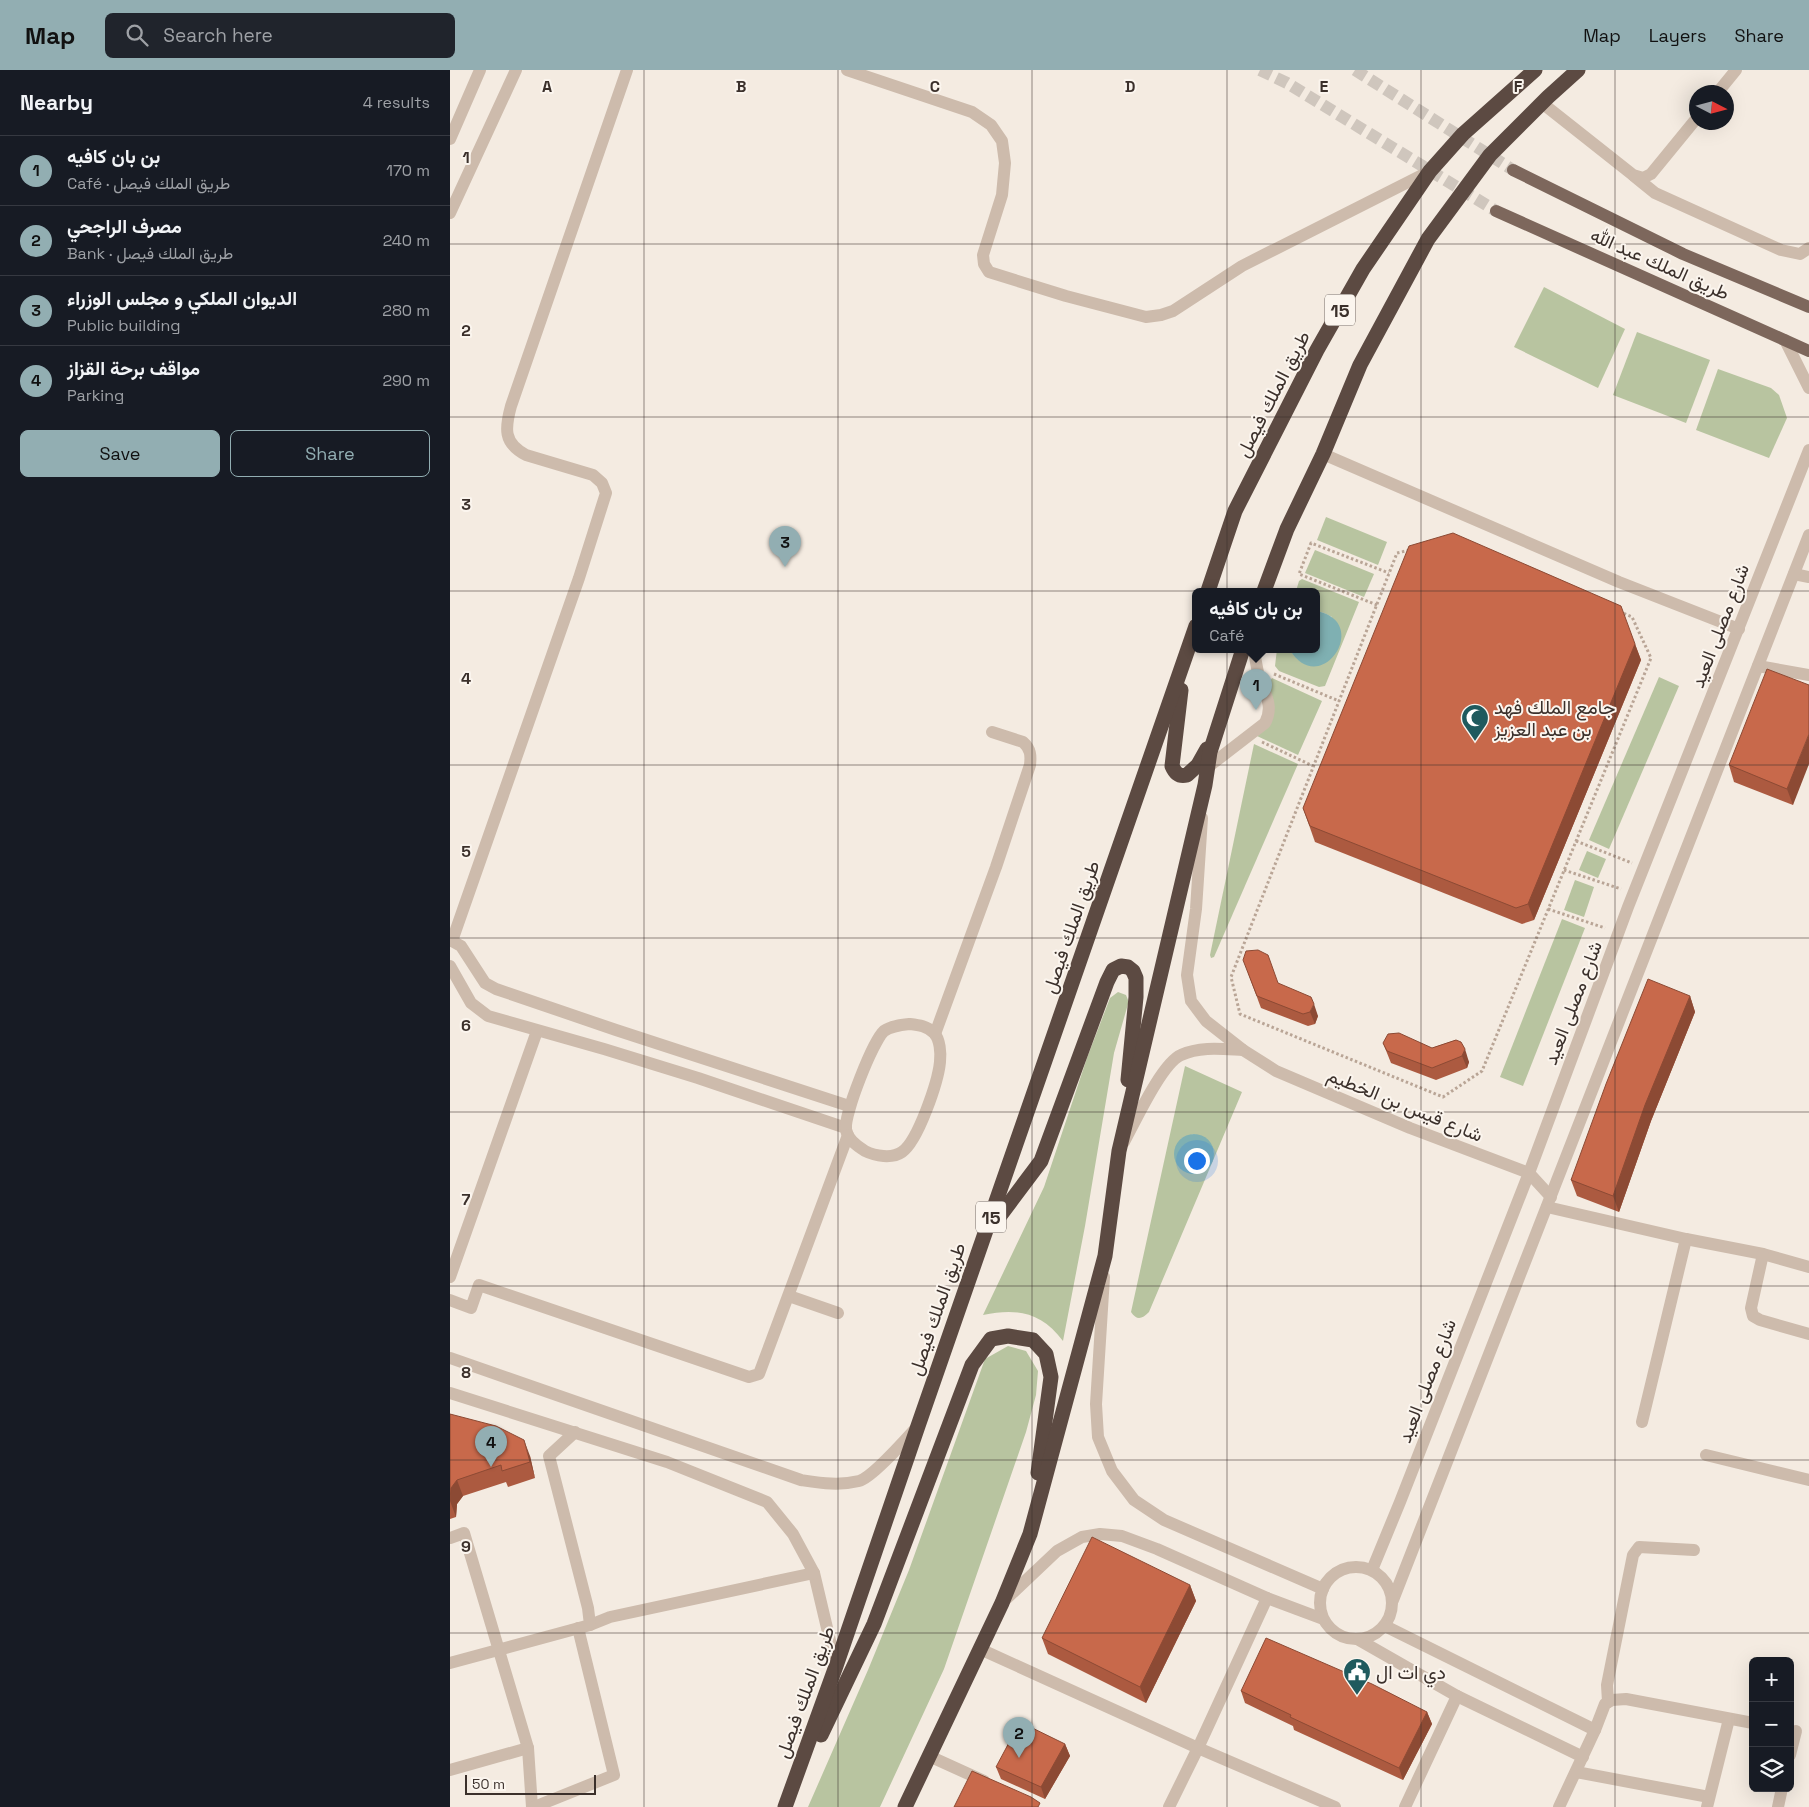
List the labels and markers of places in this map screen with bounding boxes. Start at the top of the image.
pin: 3 [769,526,801,567]
pin: 1 [1240,669,1272,710]
place label: جامع الملك فهد بن عبد العزيز [1493,695,1615,742]
mosque icon: جامع الملك فهد بن عبد العزيز [1460,703,1490,742]
pin: 4 [475,1426,507,1467]
public building icon: دي ات ال [1342,1657,1372,1696]
place label: دي ات ال [1376,1660,1446,1688]
pin: 2 [1003,1717,1035,1758]

